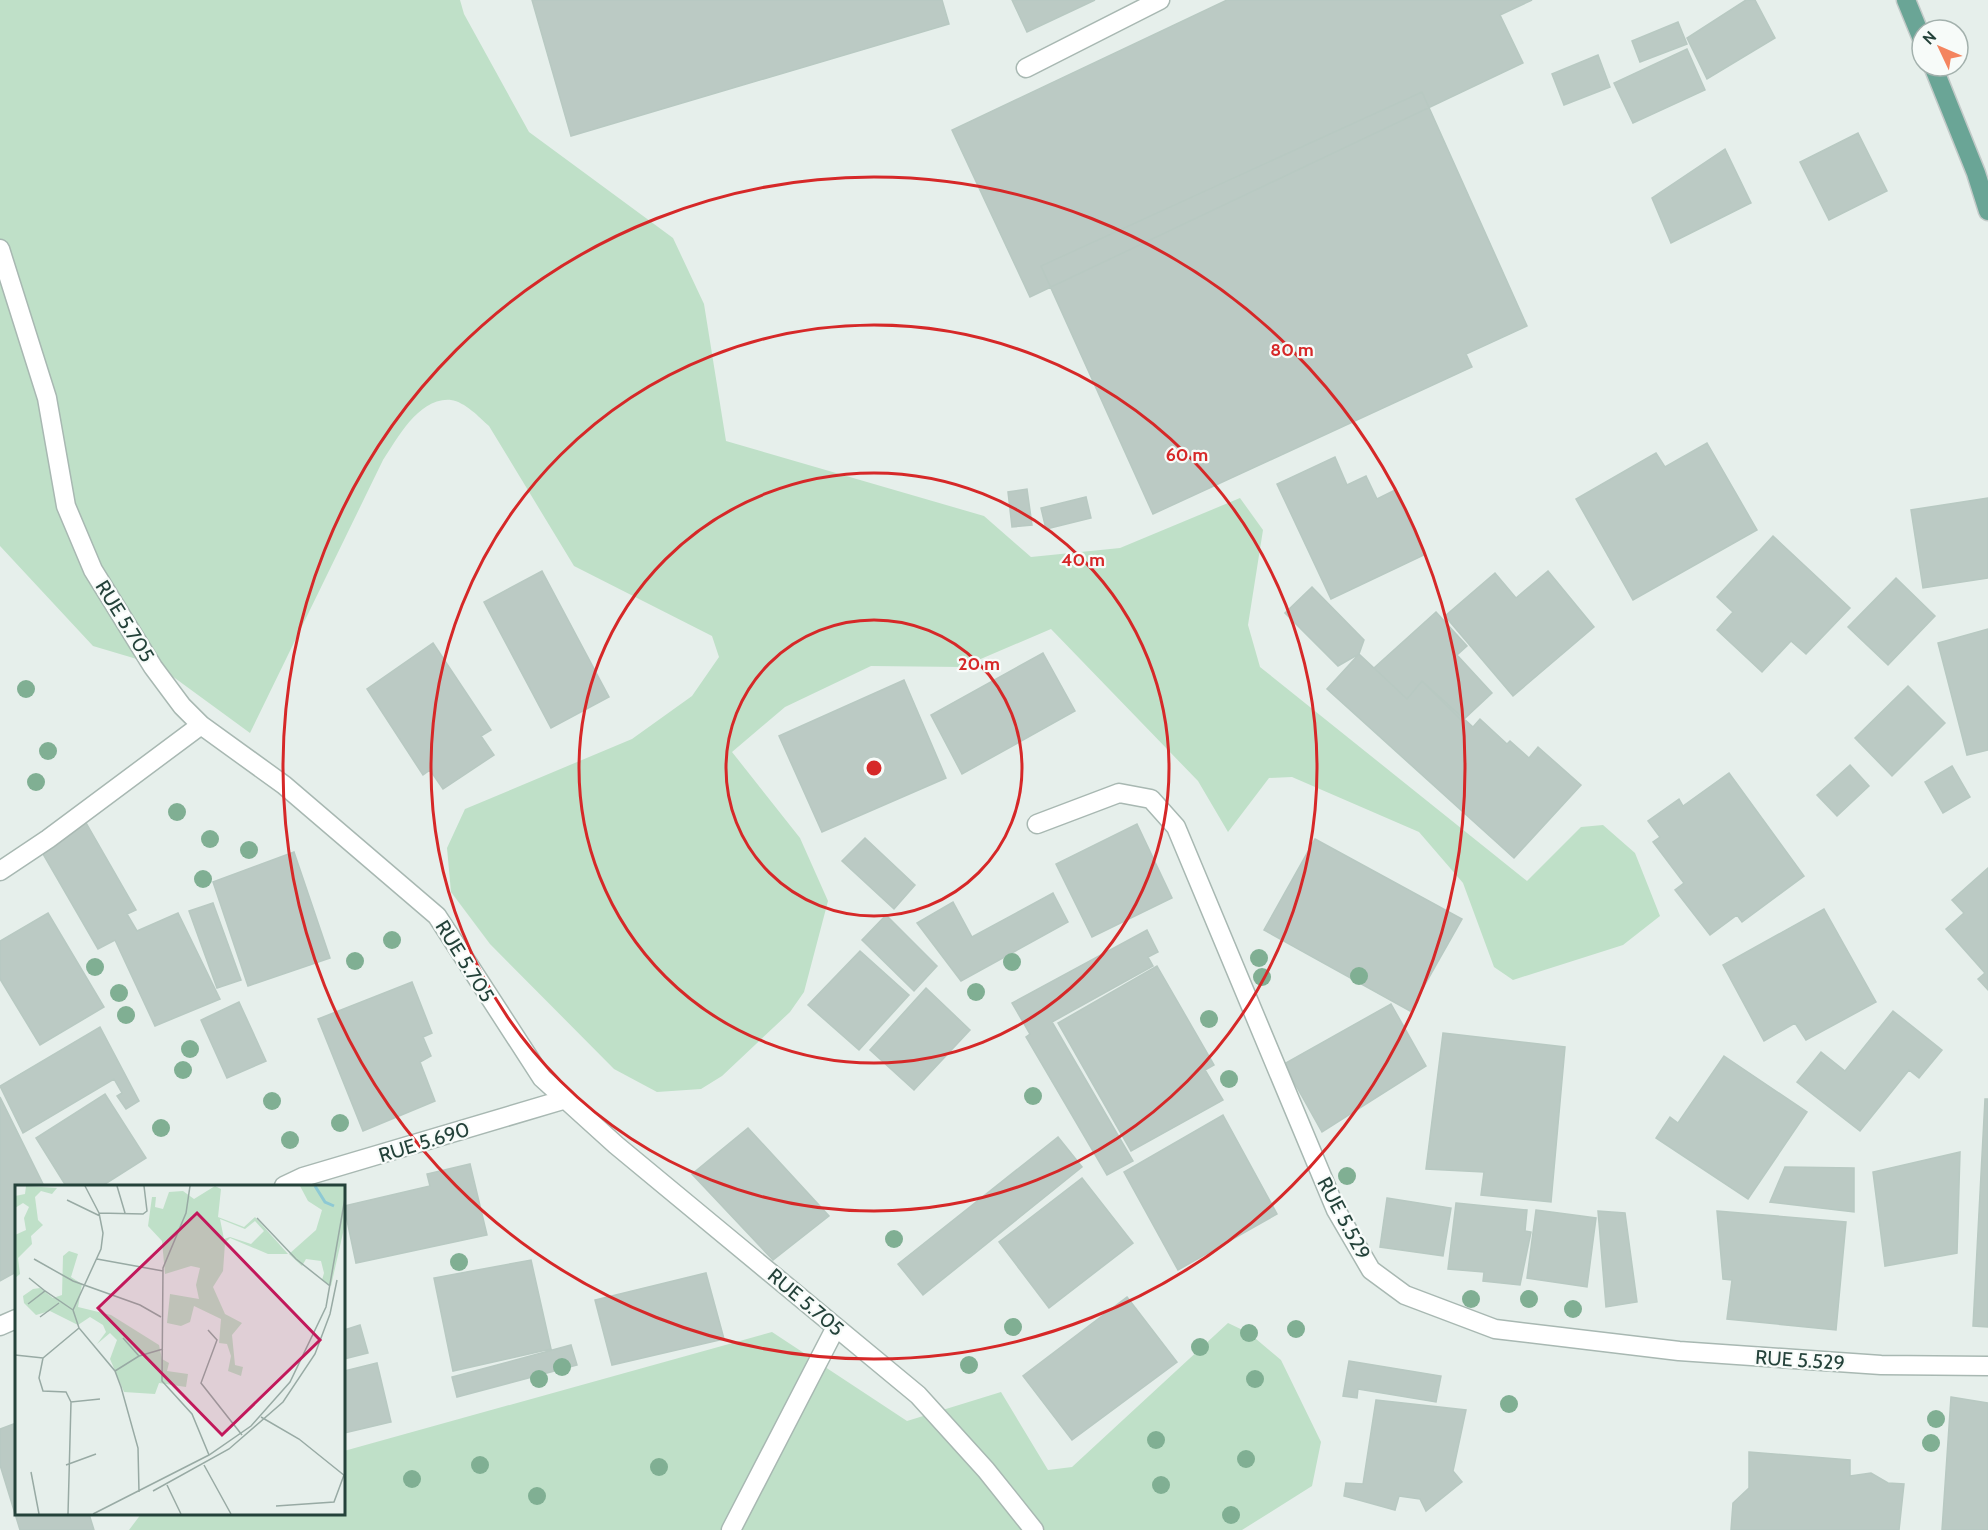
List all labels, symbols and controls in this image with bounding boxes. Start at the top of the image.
north arrow [1910,18,1970,78]
text: N [1919,27,1940,49]
text: 80 m [1270,339,1314,361]
text: 60 m [1166,444,1208,466]
text: 40 m [1061,549,1105,571]
street label: RUE 5.705 [91,576,159,666]
text: 20 m [958,653,1000,675]
centre of rings [864,758,884,778]
street label: RUE 5.705 [431,916,499,1006]
street label: RUE 5.690 [376,1117,472,1167]
street label: RUE 5.529 [1312,1173,1376,1263]
inset map [15,1185,345,1515]
street label: RUE 5.705 [763,1263,849,1341]
street label: RUE 5.529 [1754,1345,1846,1375]

